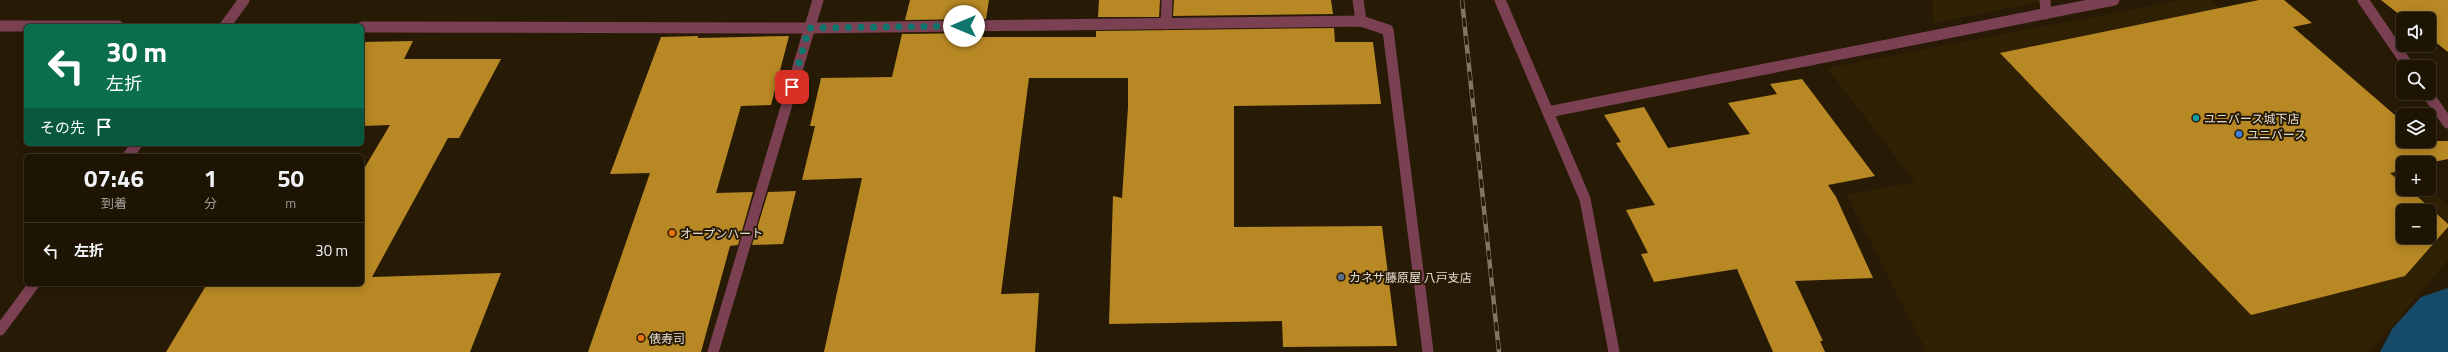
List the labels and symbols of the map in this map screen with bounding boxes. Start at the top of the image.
position arrow [943,5,985,47]
pin [775,70,809,104]
place label: ユニバース城下店 [2204,109,2299,128]
marker: ユニバース城下店 [2191,113,2201,123]
place label: ユニバース [2247,125,2306,144]
marker: ユニバース [2234,129,2244,139]
place label: オープンハート [680,224,763,243]
marker: オープンハート [667,228,677,238]
place label: カネサ藤原屋 八戸支店 [1349,268,1472,287]
marker: カネサ藤原屋 八戸支店 [1336,272,1346,282]
place label: 俵寿司 [649,329,685,348]
marker: 俵寿司 [636,333,646,343]

